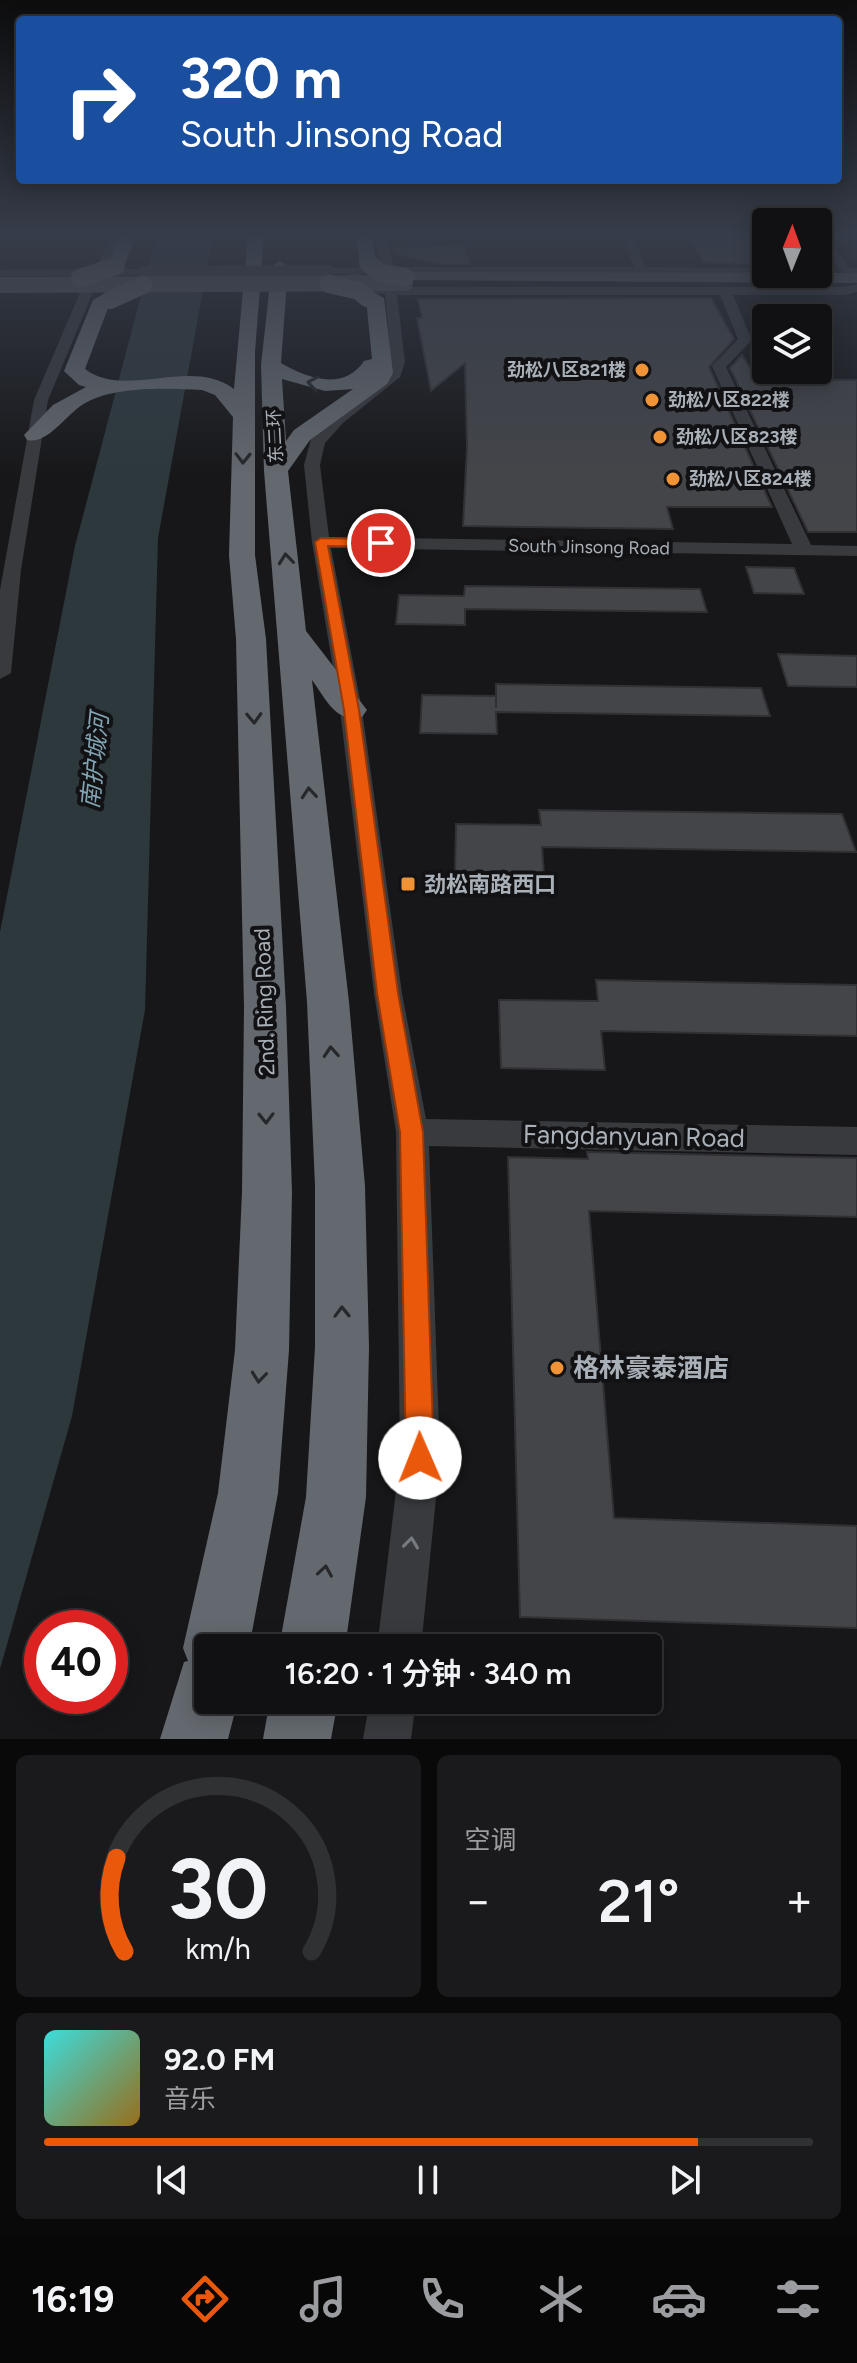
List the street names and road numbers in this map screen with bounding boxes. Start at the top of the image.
street label: 东二环 [263,408,287,464]
street label: South Jinsong Road [508,535,670,559]
street label: 2nd. Ring Road [248,928,281,1076]
street label: Fangdanyuan Road [523,1118,745,1154]

